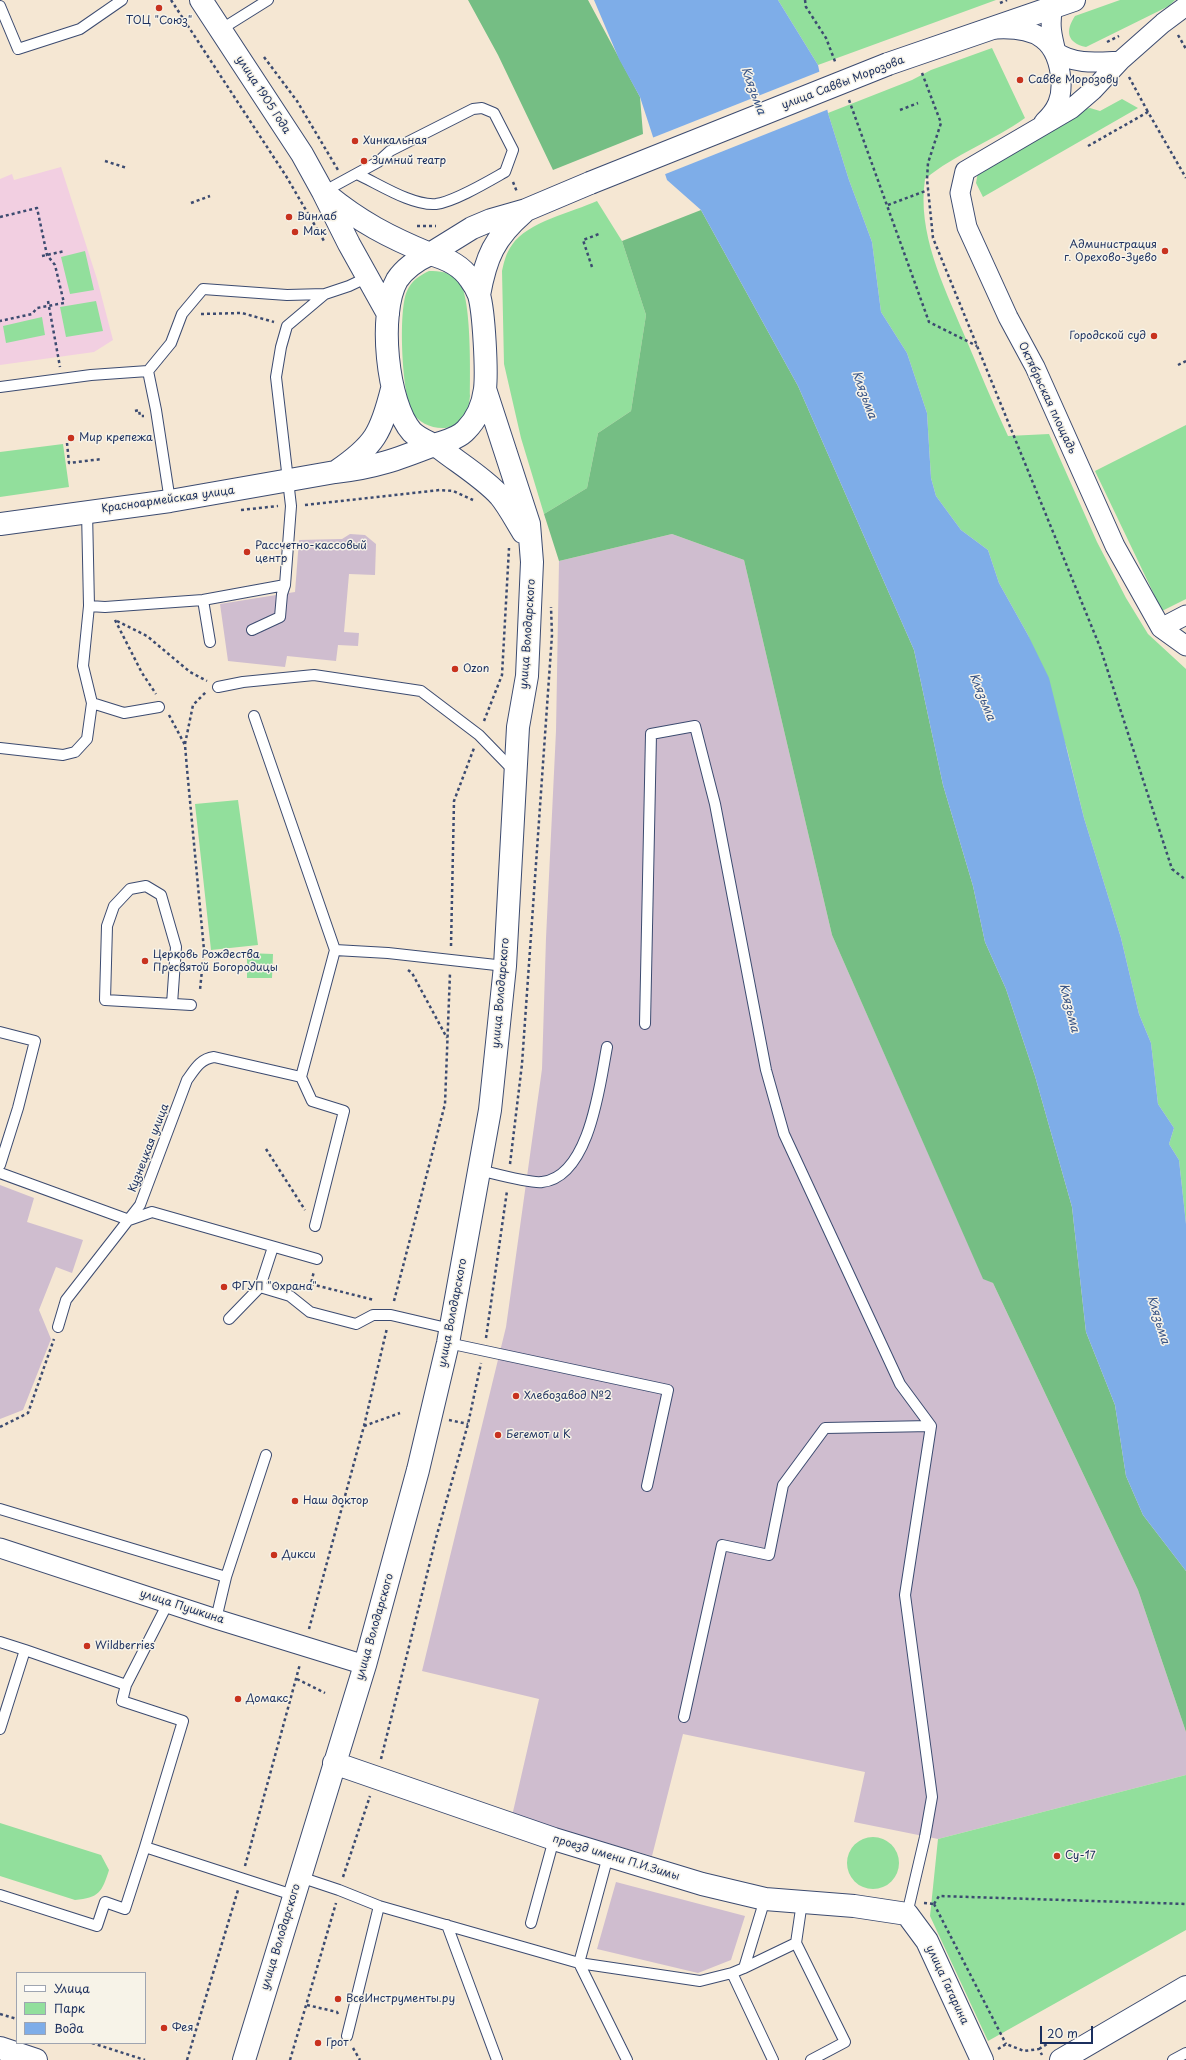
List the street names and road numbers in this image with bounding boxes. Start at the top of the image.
street label: улица 1905 Года [233,53,293,137]
street label: улица Саввы Морозова [780,54,906,112]
street label: Октябрьская площадь [1015,340,1079,456]
street label: Красноармейская улица [101,484,235,516]
street label: улица Володарского [518,578,538,690]
street label: улица Володарского [490,937,512,1049]
street label: Кузнецкая улица [126,1102,172,1194]
street label: улица Володарского [436,1257,470,1369]
street label: улица Володарского [353,1572,397,1682]
street label: улица Пушкина [138,1587,226,1627]
street label: проезд имени П.И.Зимы [551,1832,681,1884]
street label: улица Володарского [259,1882,303,1992]
street label: улица Гагарина [923,1943,971,2027]

